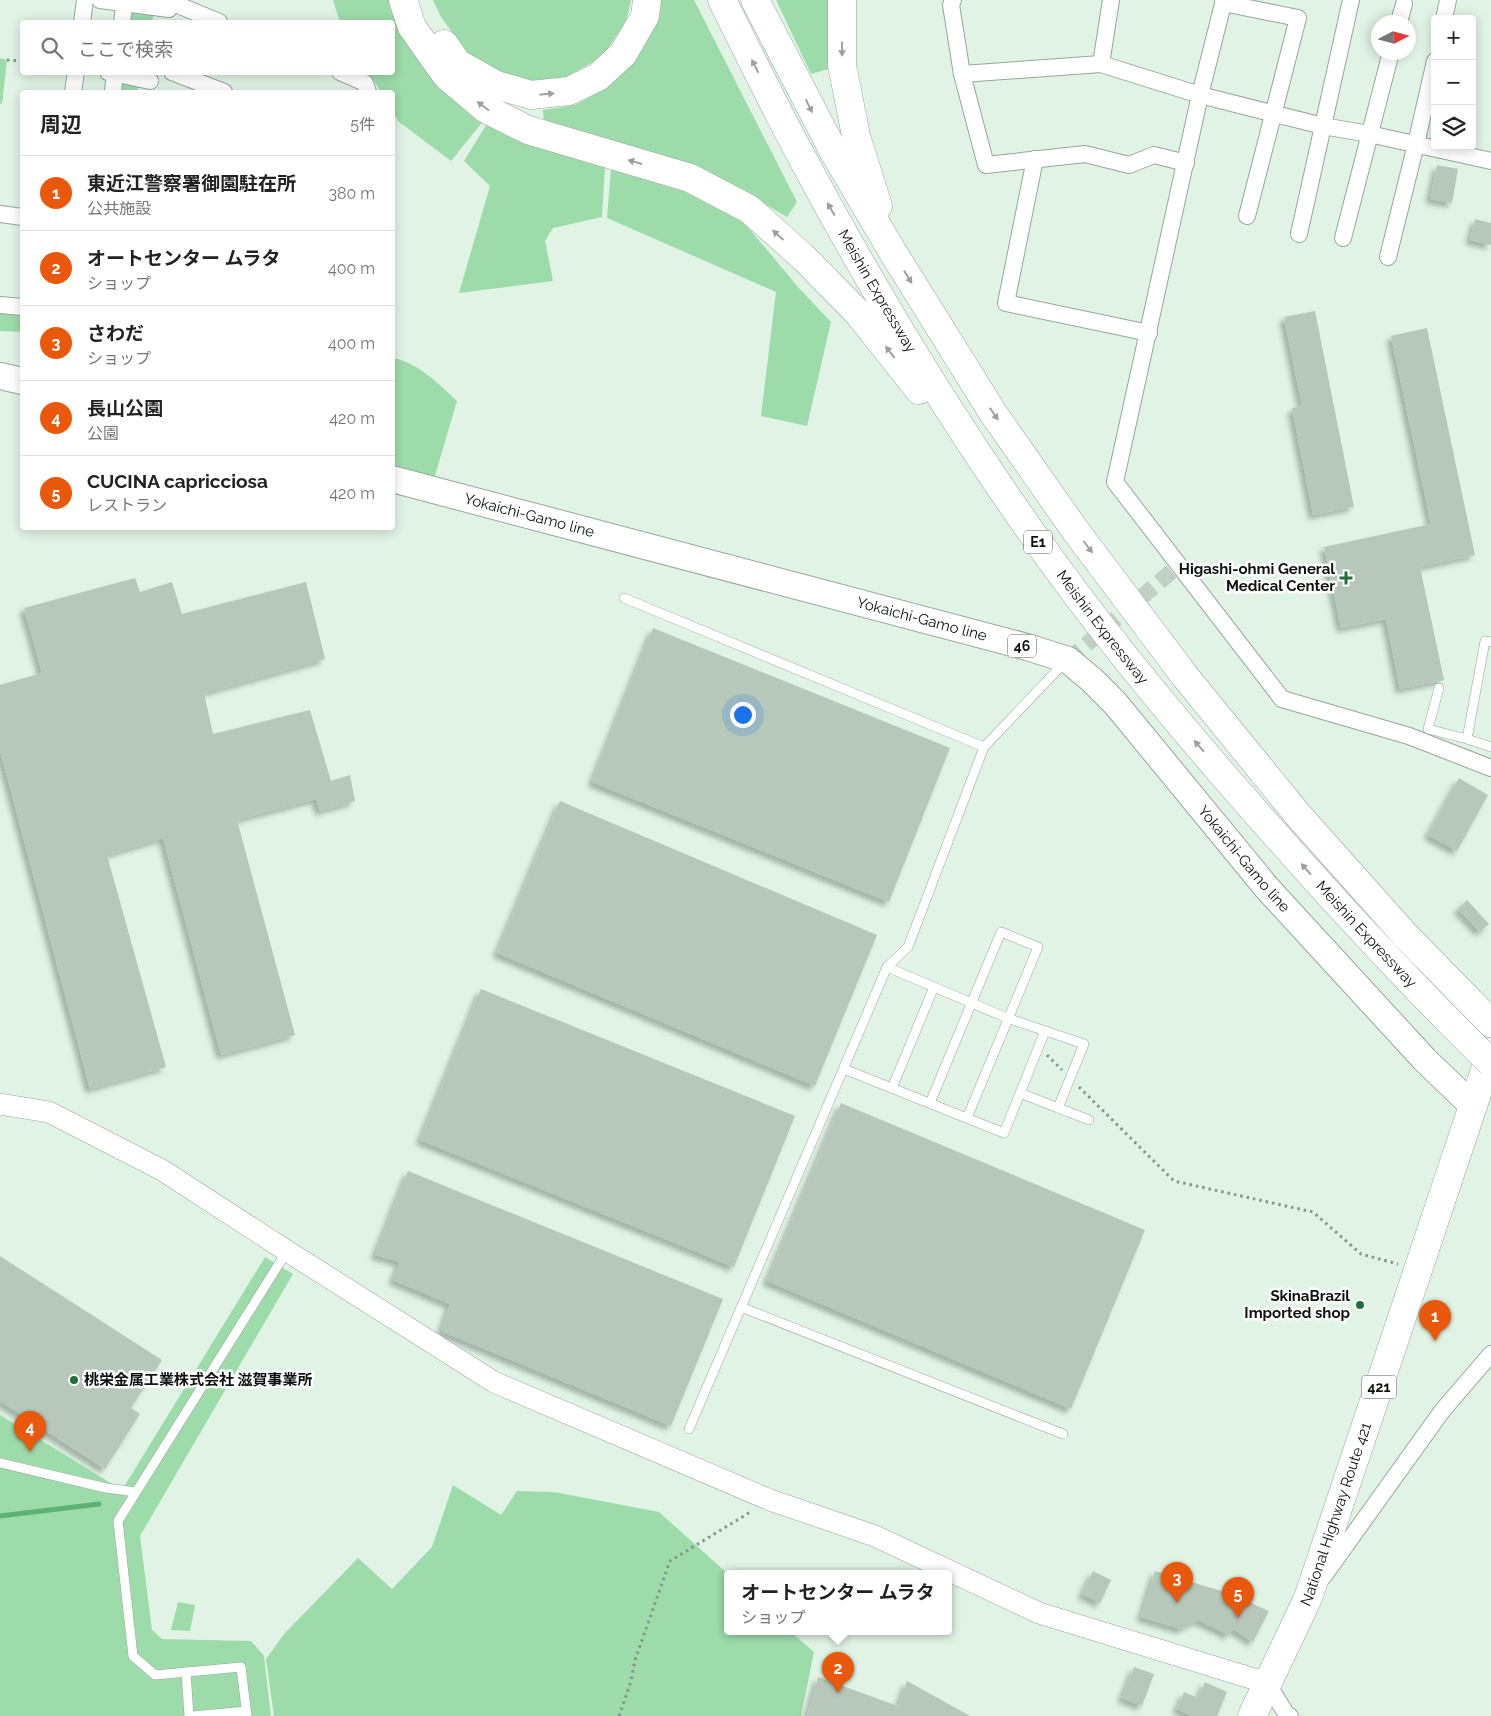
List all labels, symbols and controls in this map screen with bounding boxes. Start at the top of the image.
north arrow [1371,15,1416,60]
map controls [1431,15,1476,150]
button: + [1431,15,1476,60]
search box [20,20,395,75]
icon: search [38,34,66,62]
text: ここで検索 [78,38,173,60]
one-way arrow [838,41,846,57]
one-way arrow [751,58,759,73]
button: − [1431,60,1476,105]
one-way arrow [539,90,555,98]
one-way arrow [805,99,814,112]
one-way arrow [477,101,490,112]
button: layers [1431,105,1476,150]
text: 周辺 [40,112,82,137]
text: 5件 [350,115,375,134]
one-way arrow [628,158,643,166]
text: 東近江警察署御園駐在所 [87,172,296,194]
text: 1 [52,184,60,203]
text: 380 m [328,184,375,203]
text: 公共施設 [87,199,151,218]
one-way arrow [826,203,835,216]
street label: Meishin Expressway [834,227,920,356]
one-way arrow [772,229,784,241]
text: オートセンター ムラタ [87,247,281,269]
text: 2 [51,259,61,278]
text: 400 m [328,259,375,278]
one-way arrow [903,270,913,283]
text: ショップ [87,274,151,293]
text: さわだ [87,322,144,344]
text: 3 [52,334,60,353]
text: 400 m [328,334,375,353]
one-way arrow [885,345,895,359]
text: ショップ [87,349,151,368]
text: 長山公園 [87,397,163,419]
one-way arrow [990,407,999,421]
text: 4 [51,409,61,428]
text: 420 m [329,409,375,428]
text: 公園 [87,424,119,443]
text: CUCINA capricciosa [87,470,268,492]
text: 5 [52,484,60,503]
text: 420 m [329,484,375,503]
street label: Yokaichi-Gamo line [462,490,596,541]
text: レストラン [87,496,167,515]
road number: E1 [1024,530,1052,554]
one-way arrow [1082,540,1093,553]
place label: Higashi-ohmi General Medical Center [1179,560,1335,595]
street label: Meishin Expressway [1053,567,1152,688]
marker: Higashi-ohmi General Medical Center [1339,571,1353,585]
street label: Yokaichi-Gamo line [855,593,989,645]
road number: 46 [1008,634,1036,658]
your location [730,702,756,728]
one-way arrow [1193,741,1205,753]
street label: Yokaichi-Gamo line [1194,802,1294,916]
one-way arrow [1300,863,1312,875]
street label: Meishin Expressway [1312,877,1420,991]
place label: SkinaBrazil Imported shop [1244,1287,1350,1322]
marker: SkinaBrazil Imported shop [1354,1299,1366,1311]
pin: 1 [1419,1300,1451,1341]
place label: 桃栄金属工業株式会社 滋賀事業所 [84,1371,313,1389]
marker: 桃栄金属工業株式会社 滋賀事業所 [68,1374,80,1386]
road number: 421 [1362,1375,1396,1398]
pin: 4 [14,1411,46,1452]
street label: National Highway Route 421 [1297,1420,1375,1609]
pin: 3 [1161,1562,1193,1603]
popup [724,1570,952,1635]
pin: 5 [1222,1577,1254,1618]
text: オートセンター ムラタ [741,1581,935,1603]
text: ショップ [741,1608,805,1627]
pin: 2 [822,1652,854,1693]

